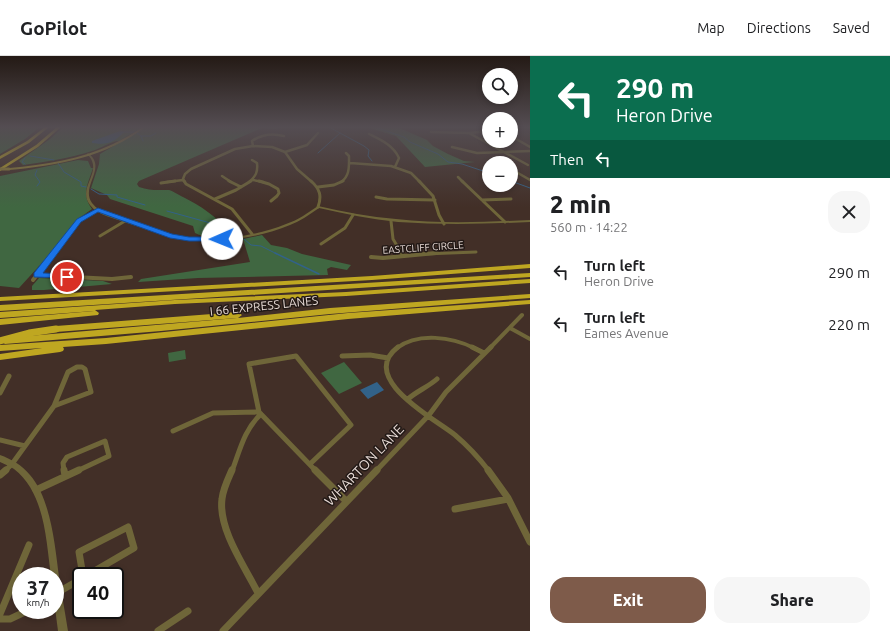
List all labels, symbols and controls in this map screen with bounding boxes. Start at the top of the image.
text: GoPilot [20,17,87,39]
text: Map [697,20,725,36]
text: Directions [747,20,811,36]
text: Saved [833,20,870,36]
map controls [482,68,518,192]
button: search [482,68,518,104]
icon: left [550,72,602,124]
text: 290 m [616,72,694,103]
text: Heron Drive [616,105,713,125]
button: + [482,112,518,148]
icon: left [592,148,614,170]
text: Then [550,151,584,168]
button: − [482,156,518,192]
text: 2 min [550,191,611,218]
button: close [828,191,870,233]
position arrow [201,218,243,260]
text: 560 m · 14:22 [550,220,628,234]
street label: EASTCLIFF CIRCLE [382,239,464,256]
text: Turn left [584,257,645,274]
pin [50,260,84,294]
icon: left [550,261,572,283]
text: 290 m [828,264,870,281]
icon: arrive [56,266,78,288]
text: Heron Drive [584,274,654,288]
street label: I 66 EXPRESS LANES [209,293,319,318]
text: Turn left [584,309,645,326]
icon: left [550,313,572,335]
text: 220 m [828,316,870,333]
text: Eames Avenue [584,326,669,340]
street label: WHARTON LANE [321,421,407,509]
speed limit sign: 40 [72,567,124,619]
text: 37 [27,576,49,599]
button: Exit [550,577,706,623]
button: Share [714,577,870,623]
text: km/h [26,597,50,608]

